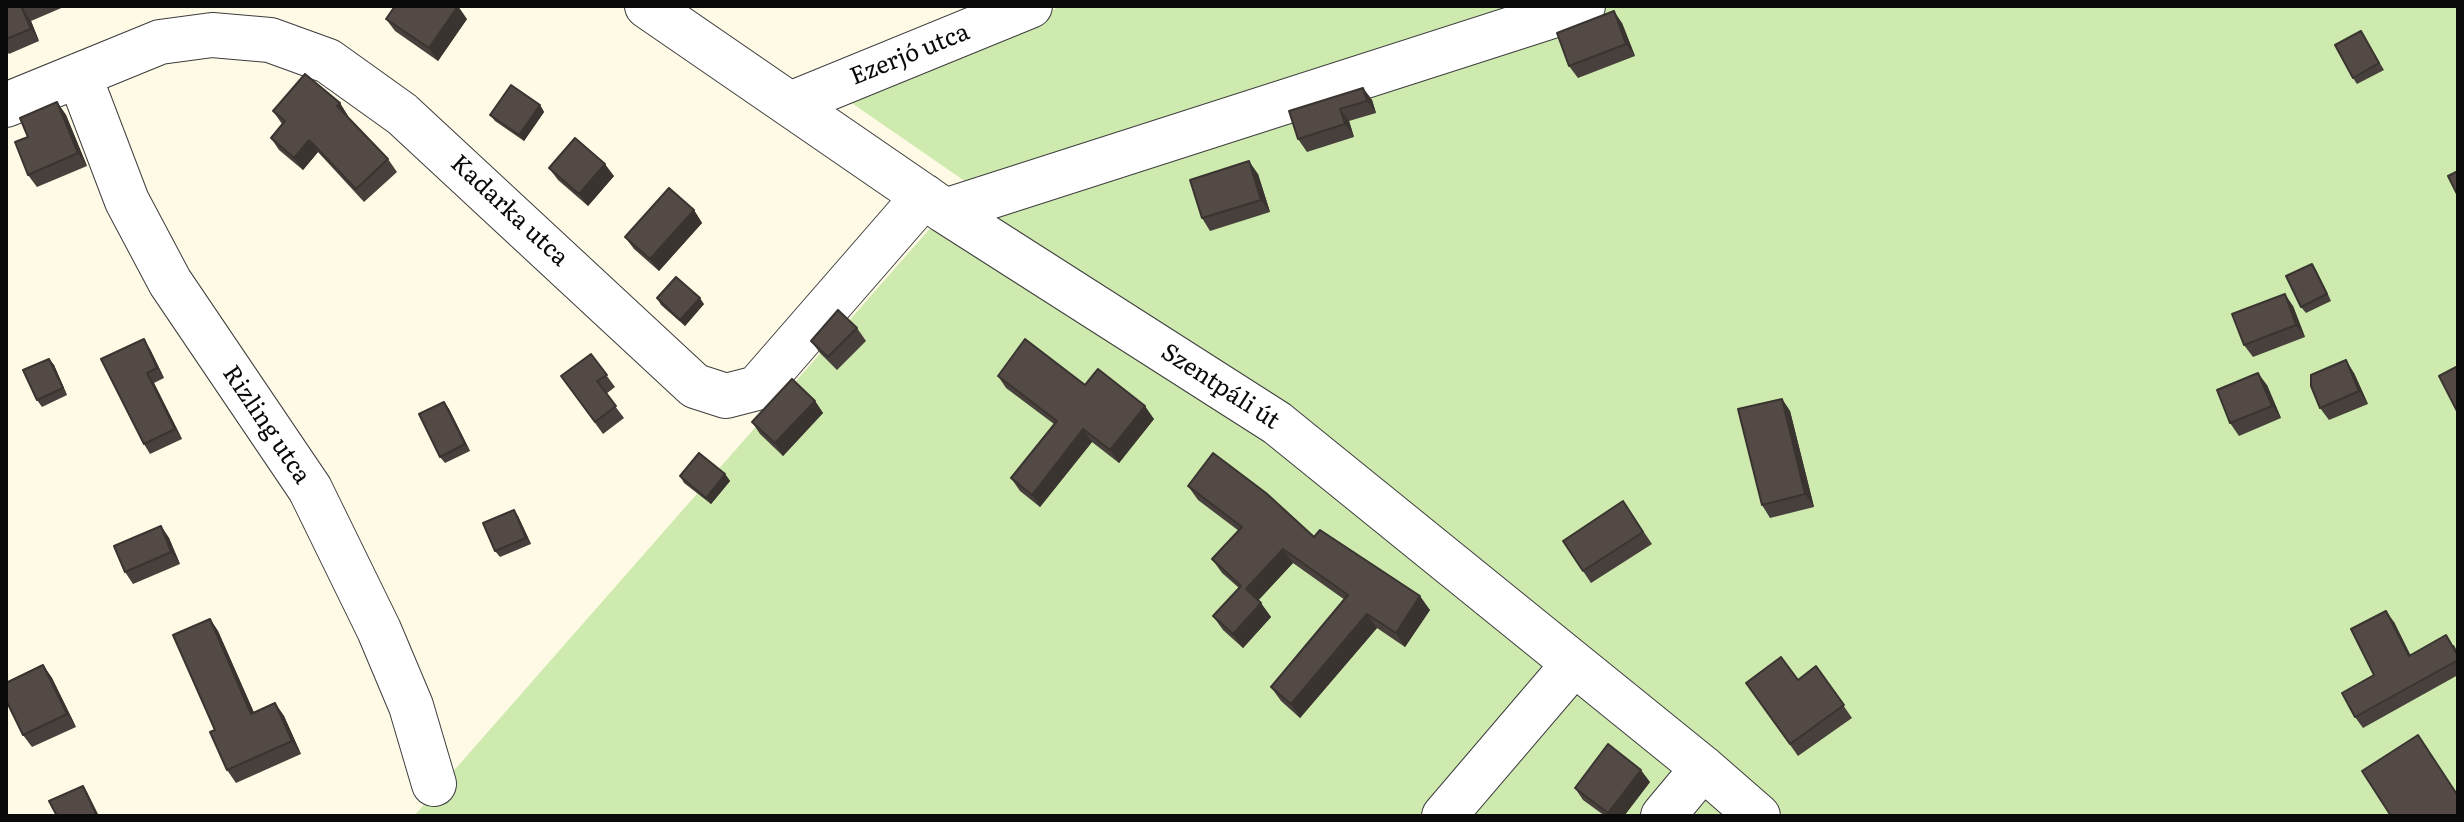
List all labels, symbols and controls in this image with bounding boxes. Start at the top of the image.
street label: Ezerjó utca [846,18,974,92]
street label: Kadarka utca [444,149,574,273]
street label: Szentpáli út [1155,338,1285,436]
street label: Rizling utca [216,361,316,489]

